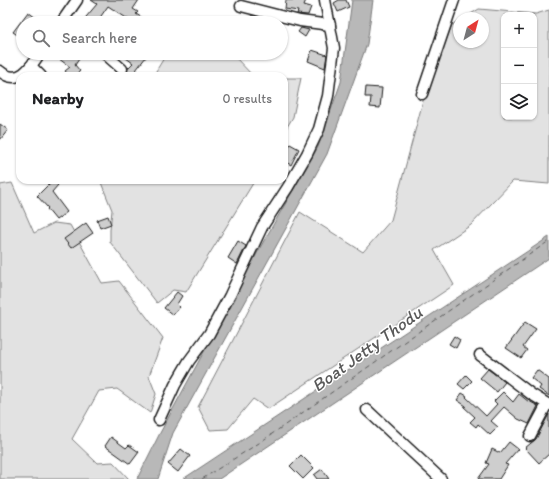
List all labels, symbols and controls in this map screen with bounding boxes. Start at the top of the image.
north arrow [453,12,489,48]
map controls [501,12,537,120]
button: + [501,12,537,48]
search box [16,16,288,60]
icon: search [30,27,52,49]
text: Search here [62,29,137,47]
button: − [501,48,537,84]
button: layers [501,84,537,120]
text: Nearby [32,88,84,108]
text: 0 results [222,91,272,106]
water label: Boat Jetty Thodu [307,301,427,397]

